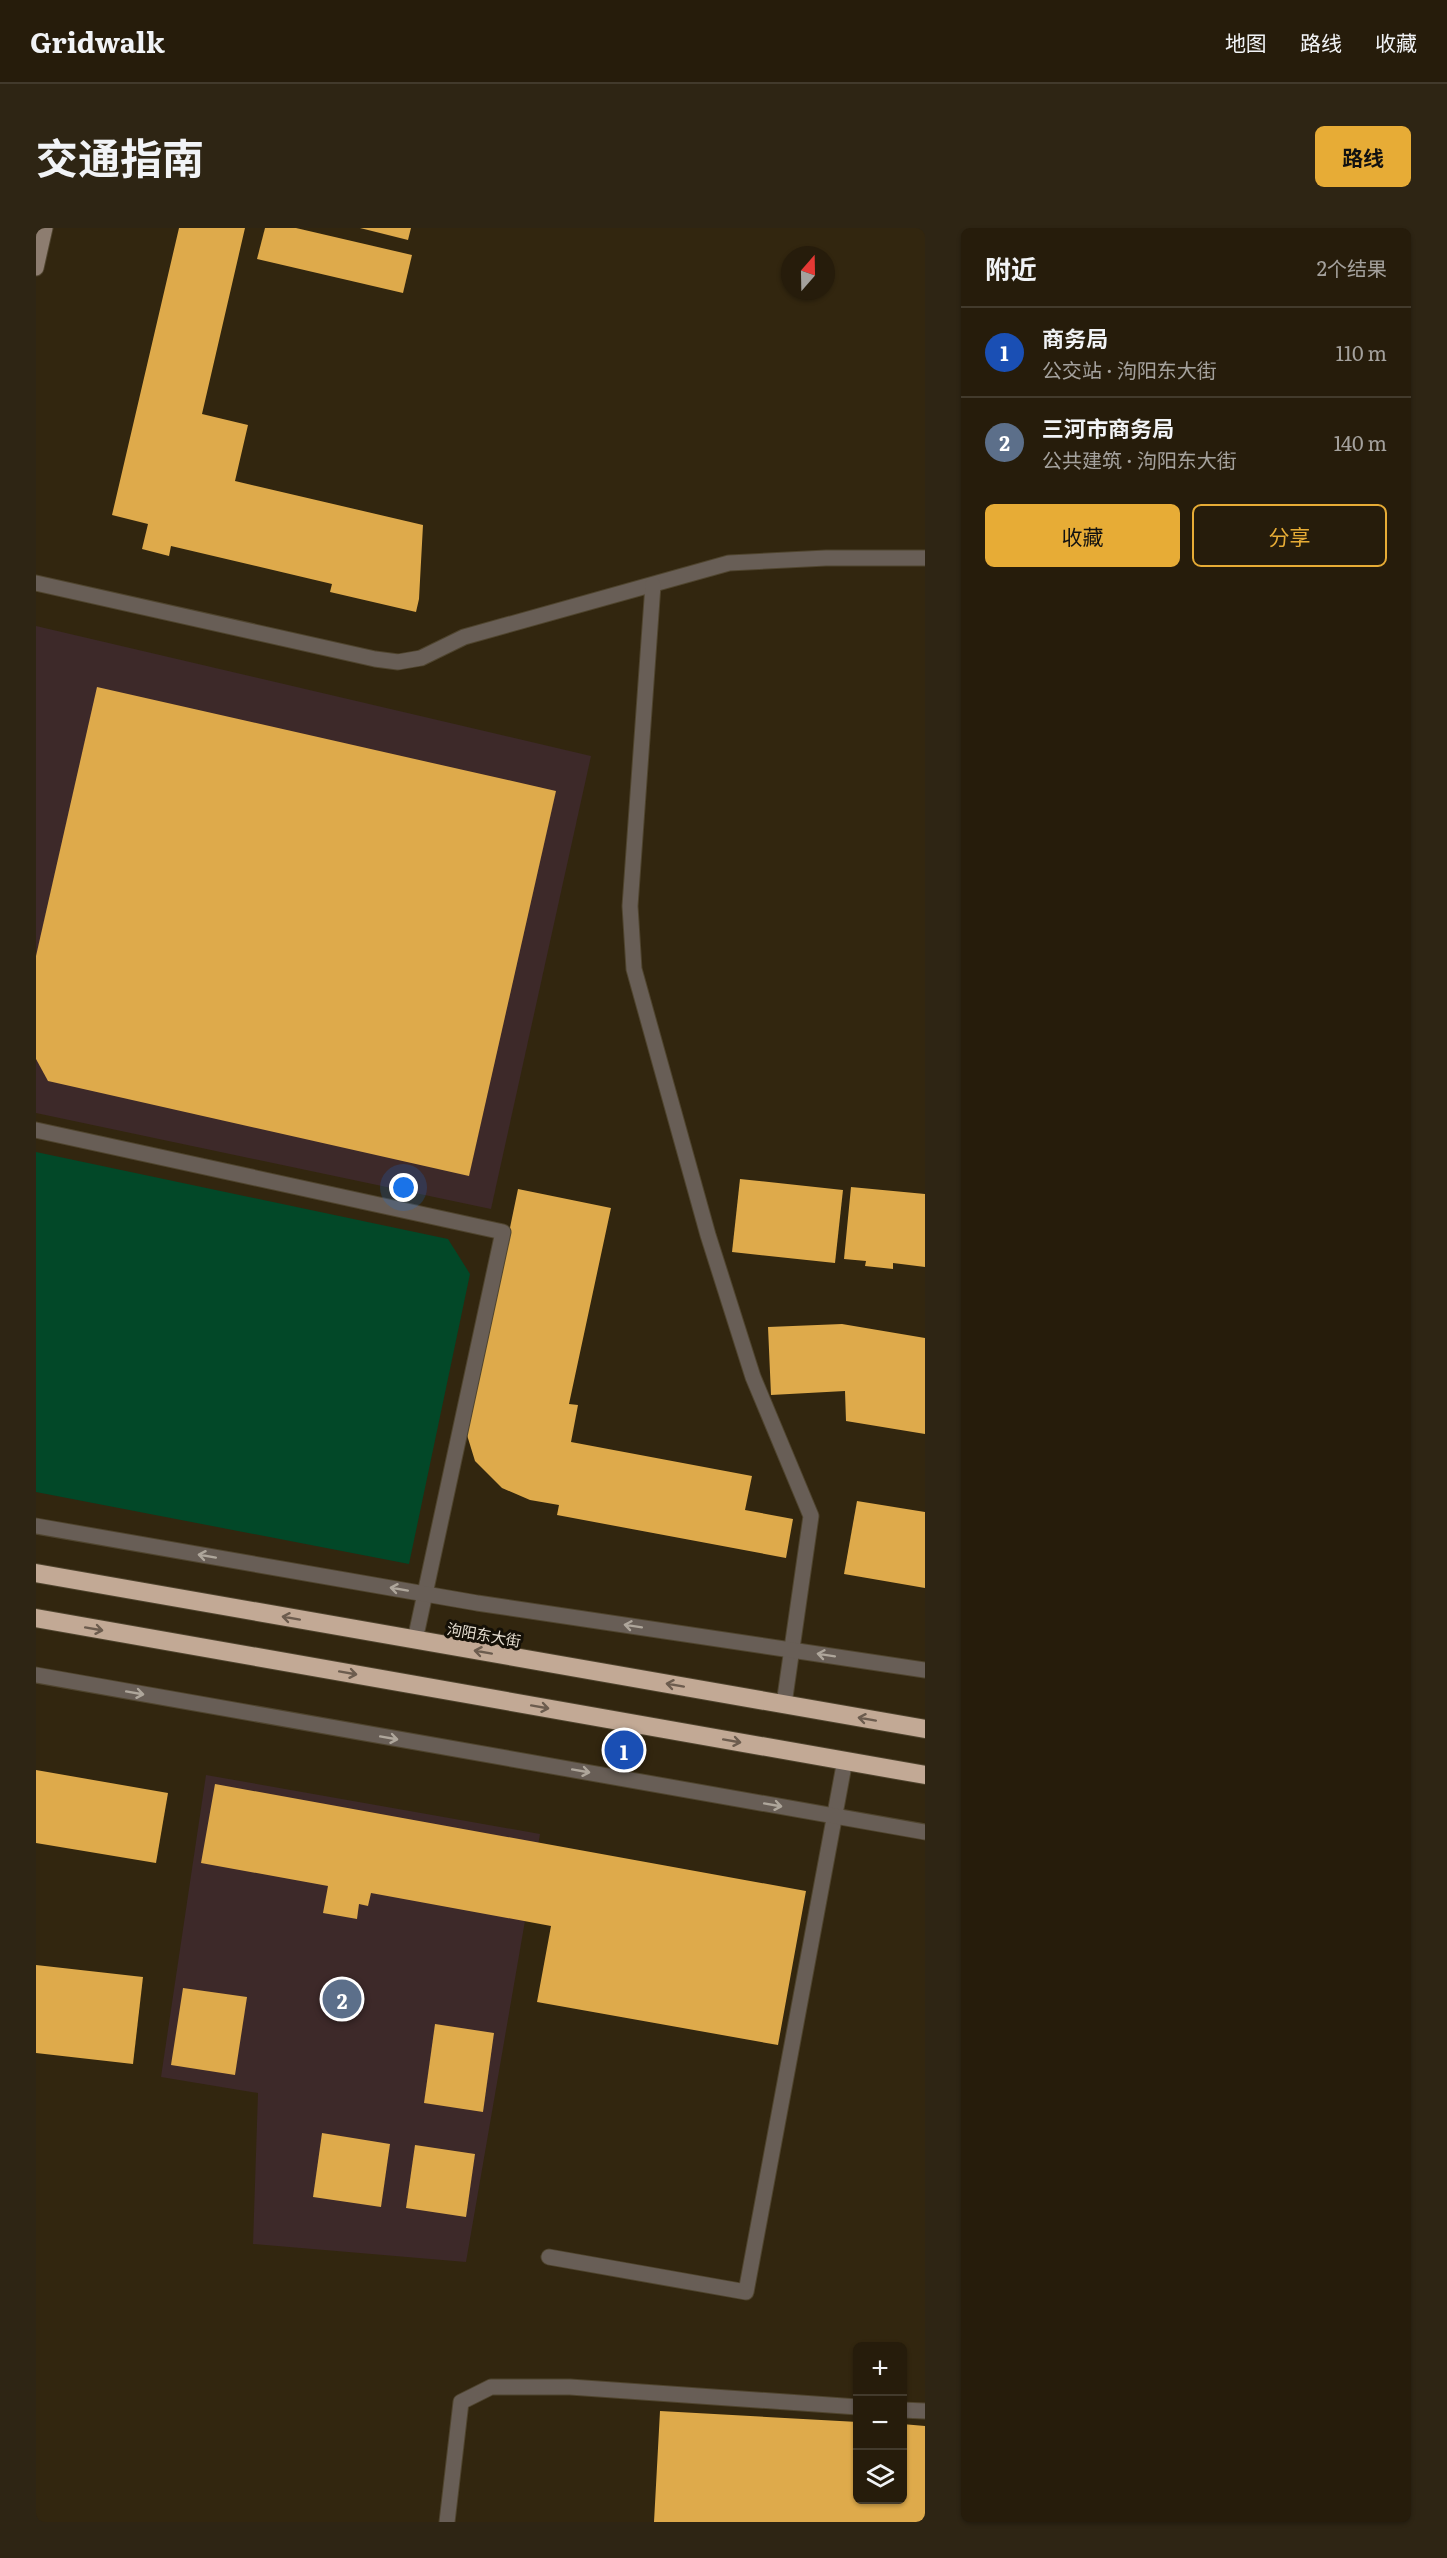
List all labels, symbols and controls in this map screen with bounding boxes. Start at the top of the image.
text: Gridwalk [30,20,165,62]
text: 地图 [1225,26,1267,57]
text: 路线 [1300,26,1342,57]
text: 收藏 [1375,26,1417,57]
text: 交通指南 [36,125,204,187]
button: 路线 [1315,126,1411,187]
north arrow [781,246,835,300]
text: 附近 [985,248,1037,287]
text: 2个结果 [1317,252,1387,282]
text: 商务局 [1042,321,1108,354]
text: 1 [1000,337,1009,367]
text: 110 m [1336,337,1387,367]
text: 公交站 · 泃阳东大街 [1042,354,1217,384]
text: 三河市商务局 [1042,411,1174,444]
text: 2 [999,427,1010,457]
text: 140 m [1334,427,1387,457]
text: 公共建筑 · 泃阳东大街 [1042,444,1237,474]
button: 收藏 [985,504,1180,567]
button: 分享 [1192,504,1387,567]
your location [389,1173,418,1202]
one-way arrow [197,1550,217,1561]
one-way arrow [389,1583,409,1594]
one-way arrow [282,1612,302,1623]
street label: 泃阳东大街 [445,1616,523,1652]
one-way arrow [623,1621,643,1632]
one-way arrow [83,1623,103,1634]
one-way arrow [474,1646,494,1657]
one-way arrow [816,1649,836,1660]
one-way arrow [337,1668,357,1679]
one-way arrow [666,1680,686,1691]
one-way arrow [125,1688,144,1699]
one-way arrow [529,1702,549,1713]
one-way arrow [858,1713,878,1724]
pin: 1 [604,1728,644,1772]
one-way arrow [379,1732,398,1743]
one-way arrow [722,1735,741,1746]
one-way arrow [571,1766,590,1777]
one-way arrow [763,1800,783,1811]
pin: 2 [322,1976,362,2022]
map controls [853,2342,907,2504]
button: + [853,2342,907,2396]
button: − [853,2396,907,2450]
button: layers [853,2450,907,2504]

